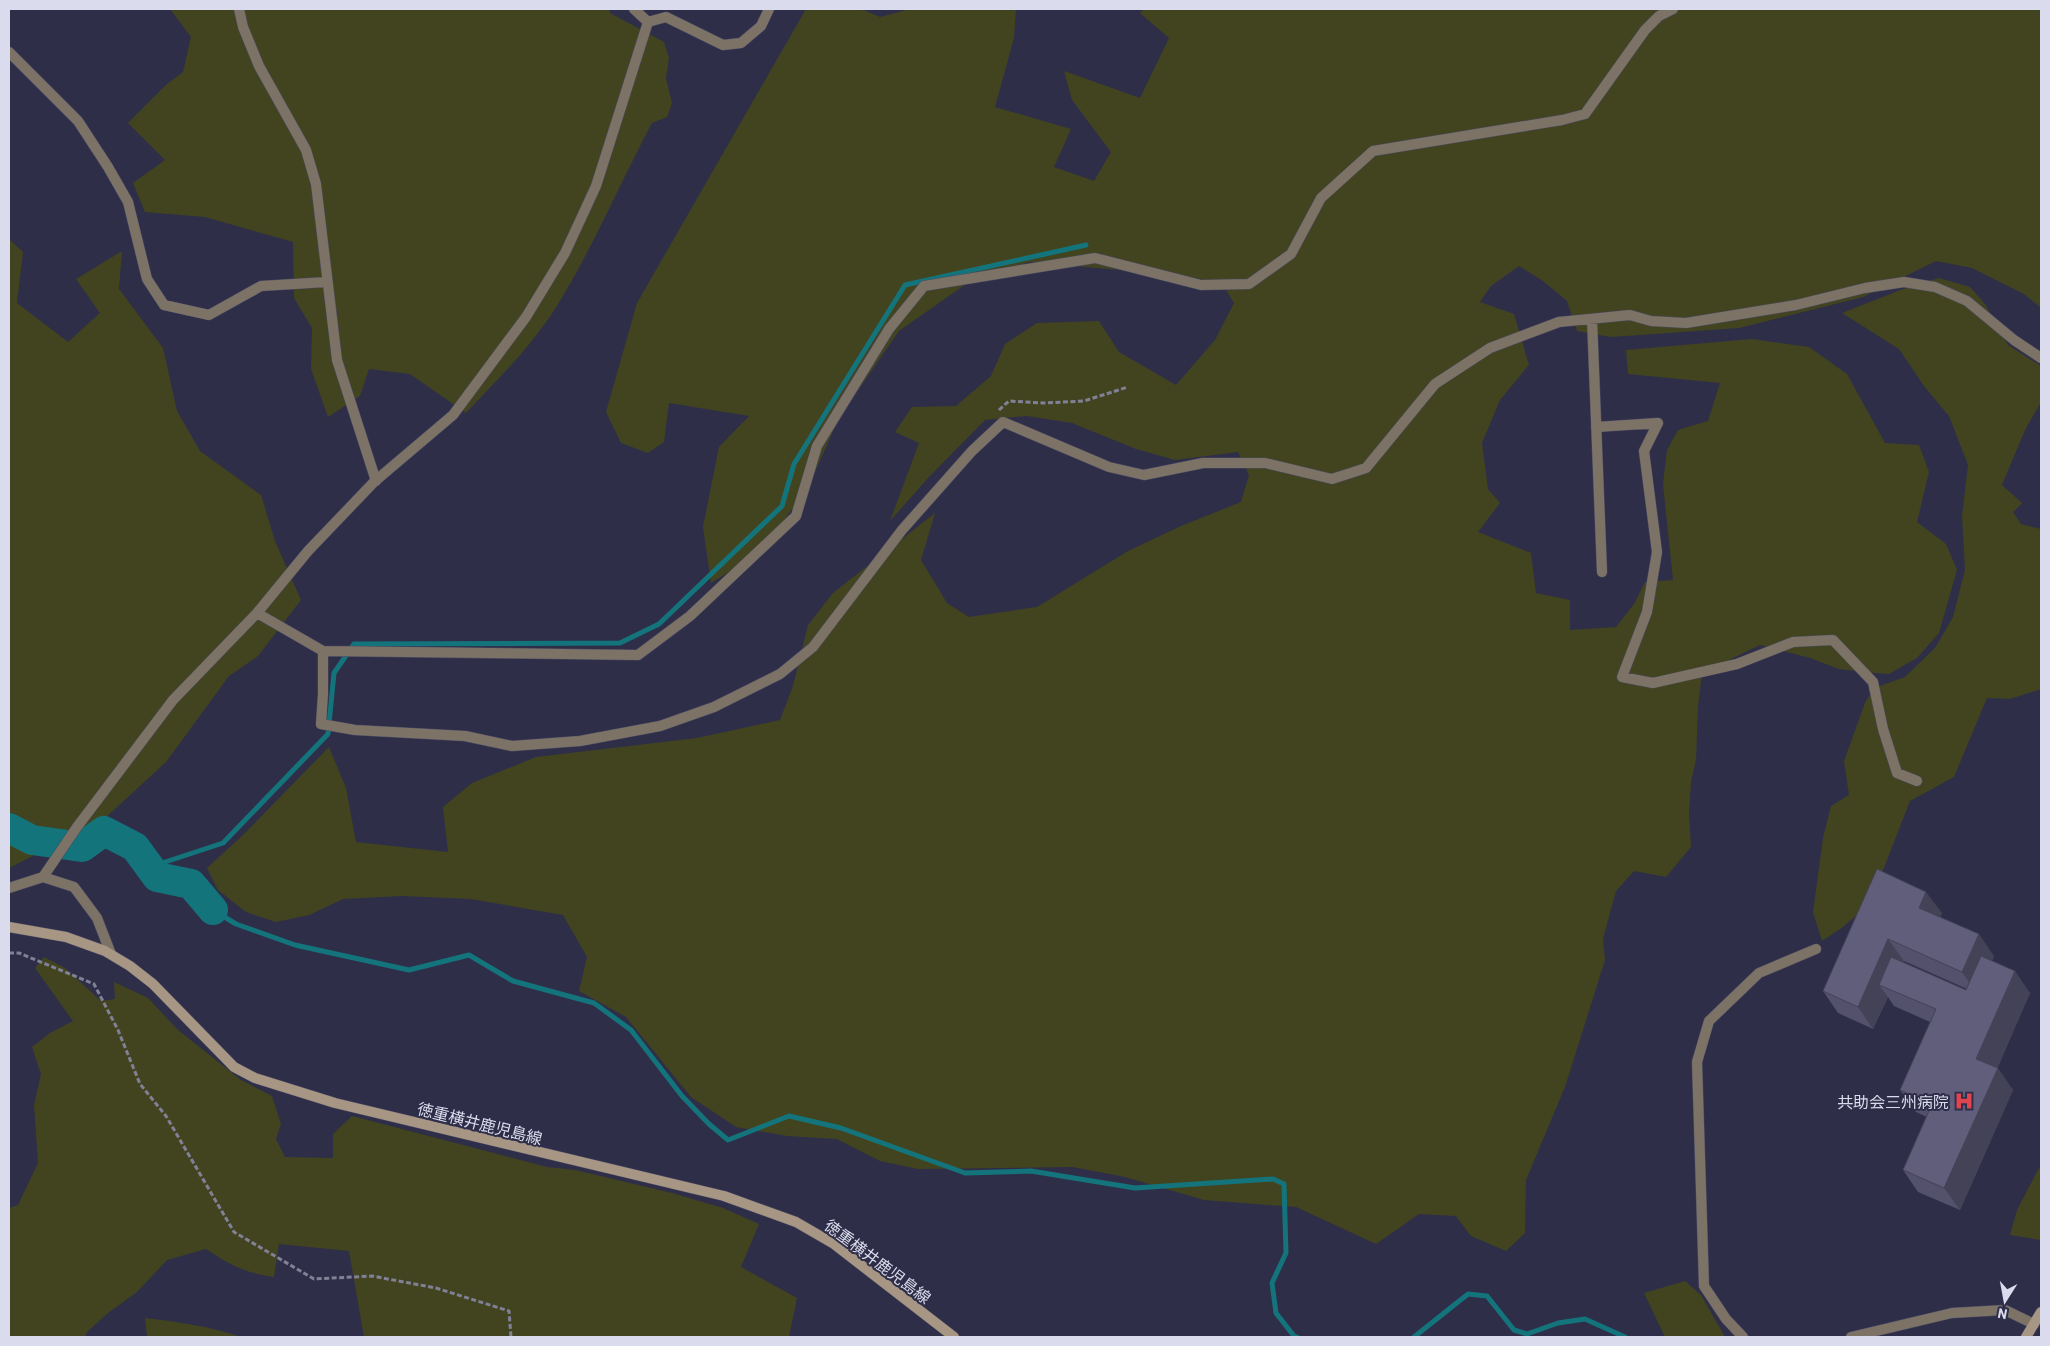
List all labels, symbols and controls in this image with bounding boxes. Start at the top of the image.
hospital icon: 共助会三州病院 [1953,1090,1975,1112]
place label: 共助会三州病院 [1837,1092,1949,1111]
street label: 徳重横井鹿児島線 [416,1098,544,1148]
street label: 徳重横井鹿児島線 [821,1215,935,1307]
north arrow [1980,1276,2030,1326]
text: N [1996,1305,2009,1323]

